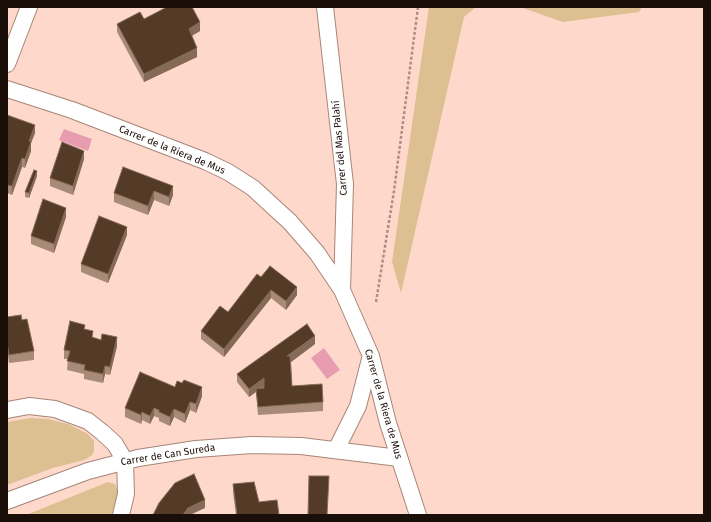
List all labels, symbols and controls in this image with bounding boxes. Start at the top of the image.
street label: Carrer del Mas Palahí [330,100,350,196]
street label: Carrer de la Riera de Mus [117,123,227,177]
street label: Carrer de la Riera de Mus [362,348,404,460]
street label: Carrer de Can Sureda [120,442,216,468]

